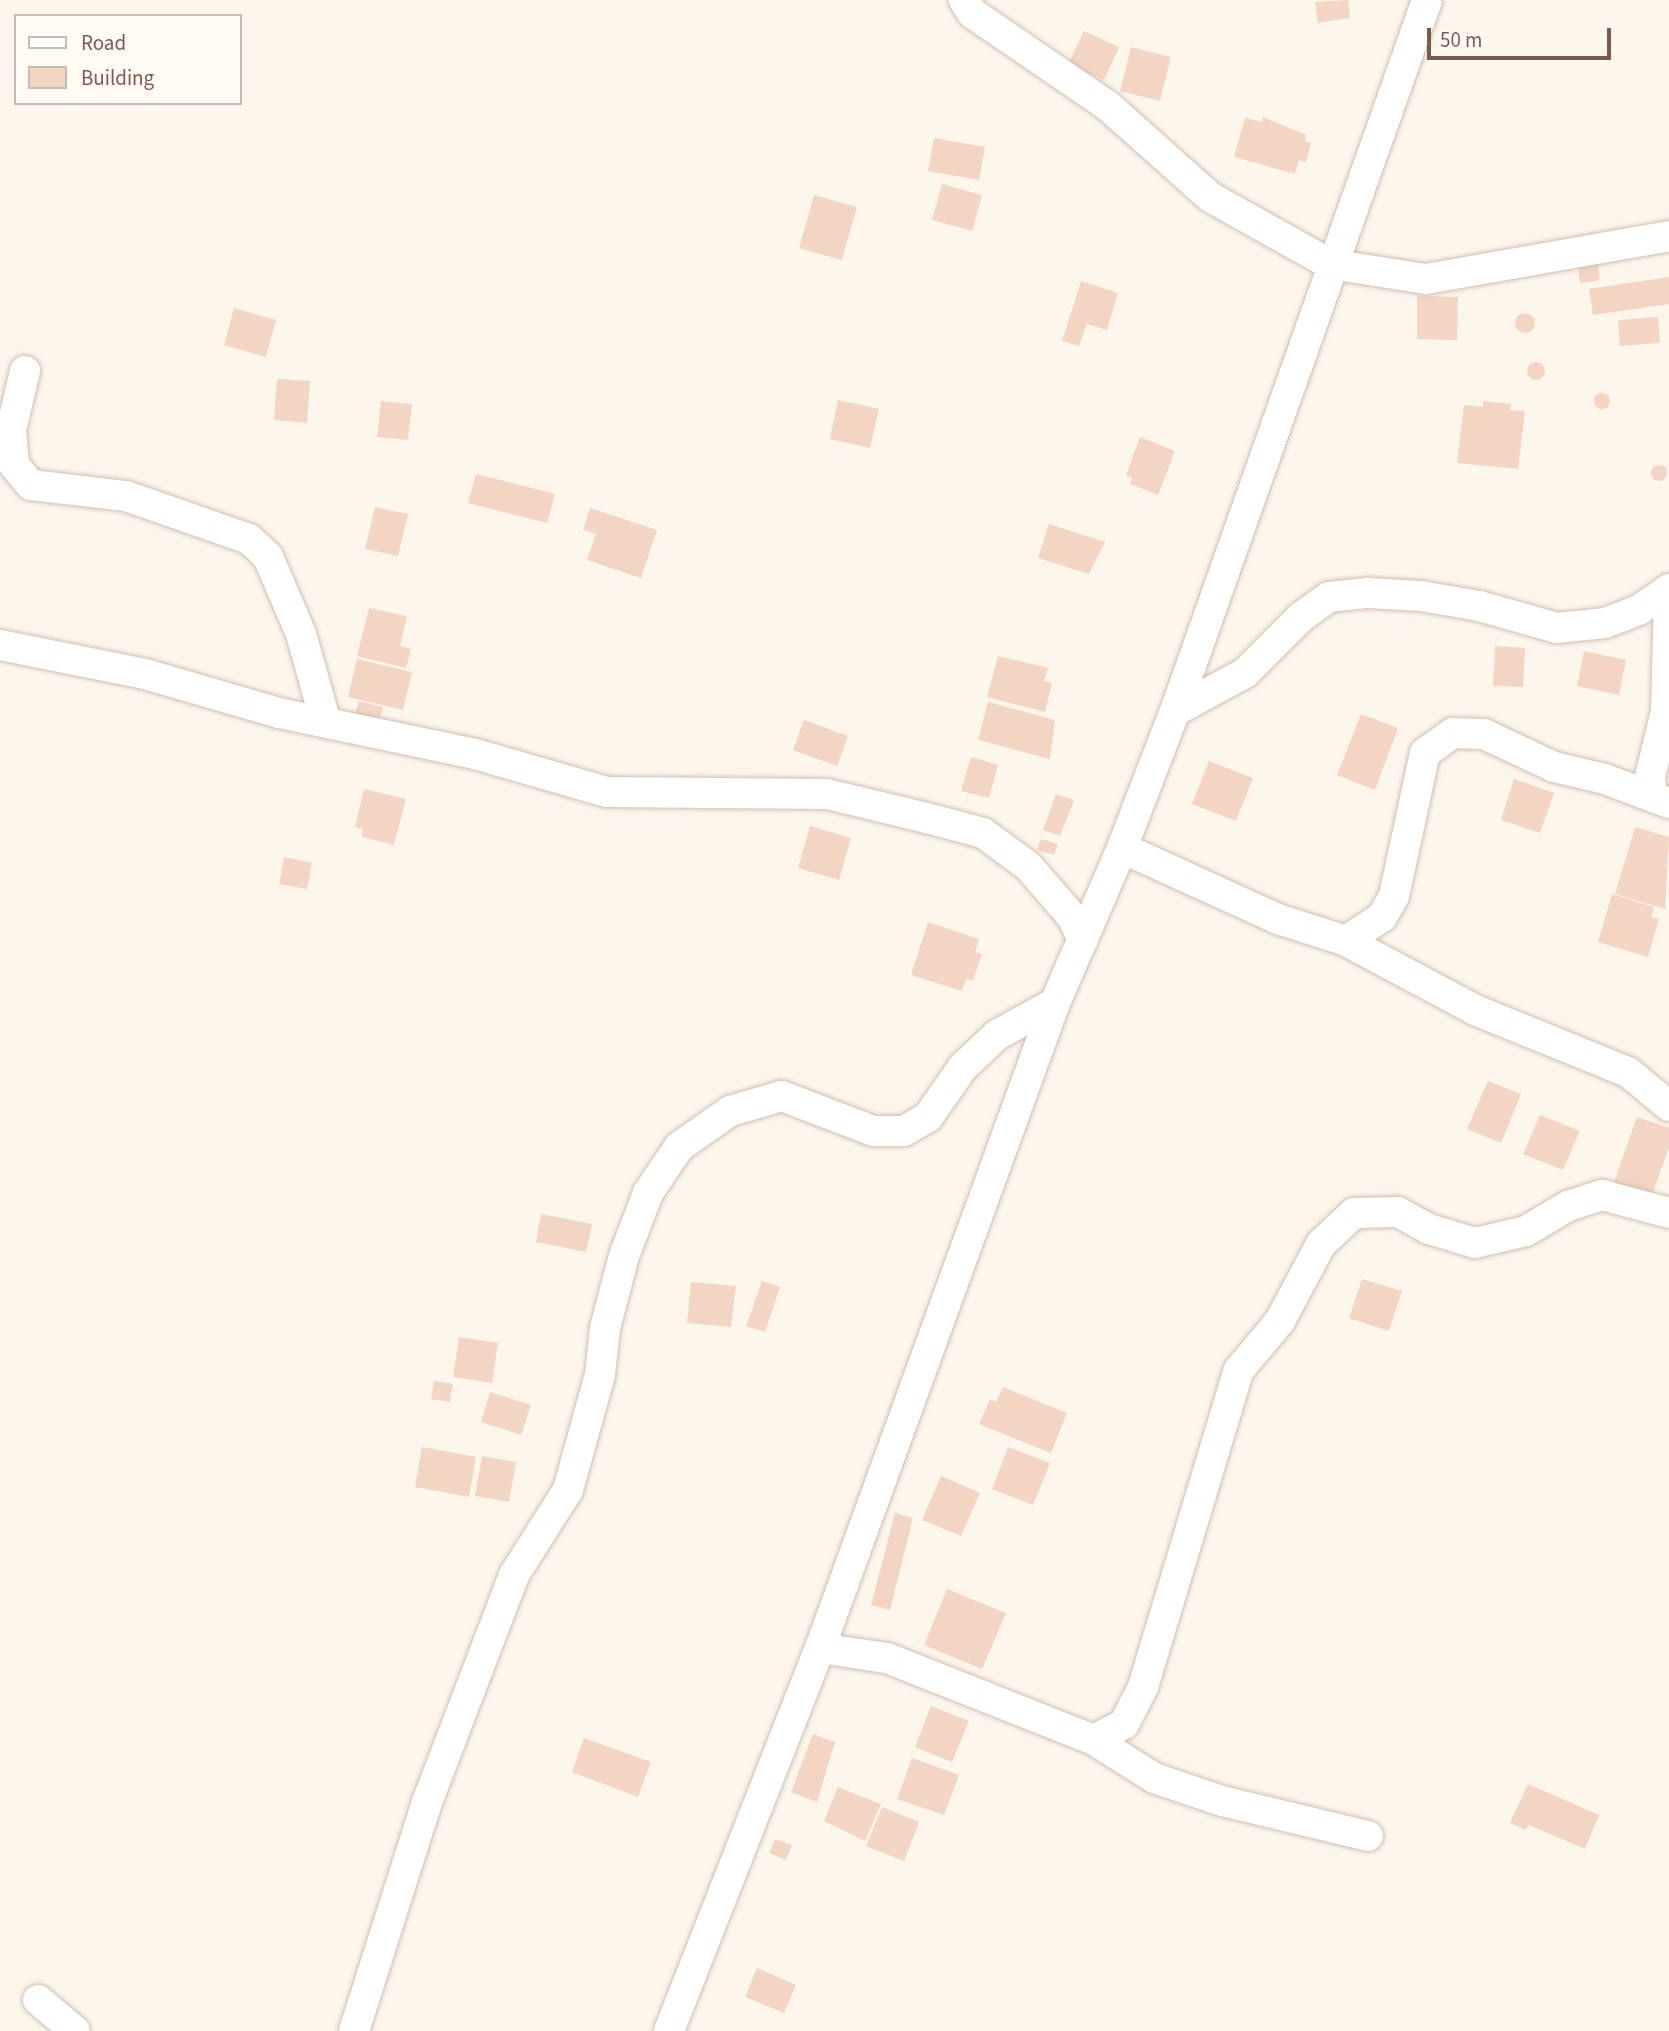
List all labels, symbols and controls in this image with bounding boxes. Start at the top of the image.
legend [14,14,242,105]
scale bar [1431,14,1615,58]
text: 50 m [1440,25,1482,55]
text: Road [81,28,126,58]
text: Building [81,63,154,93]

